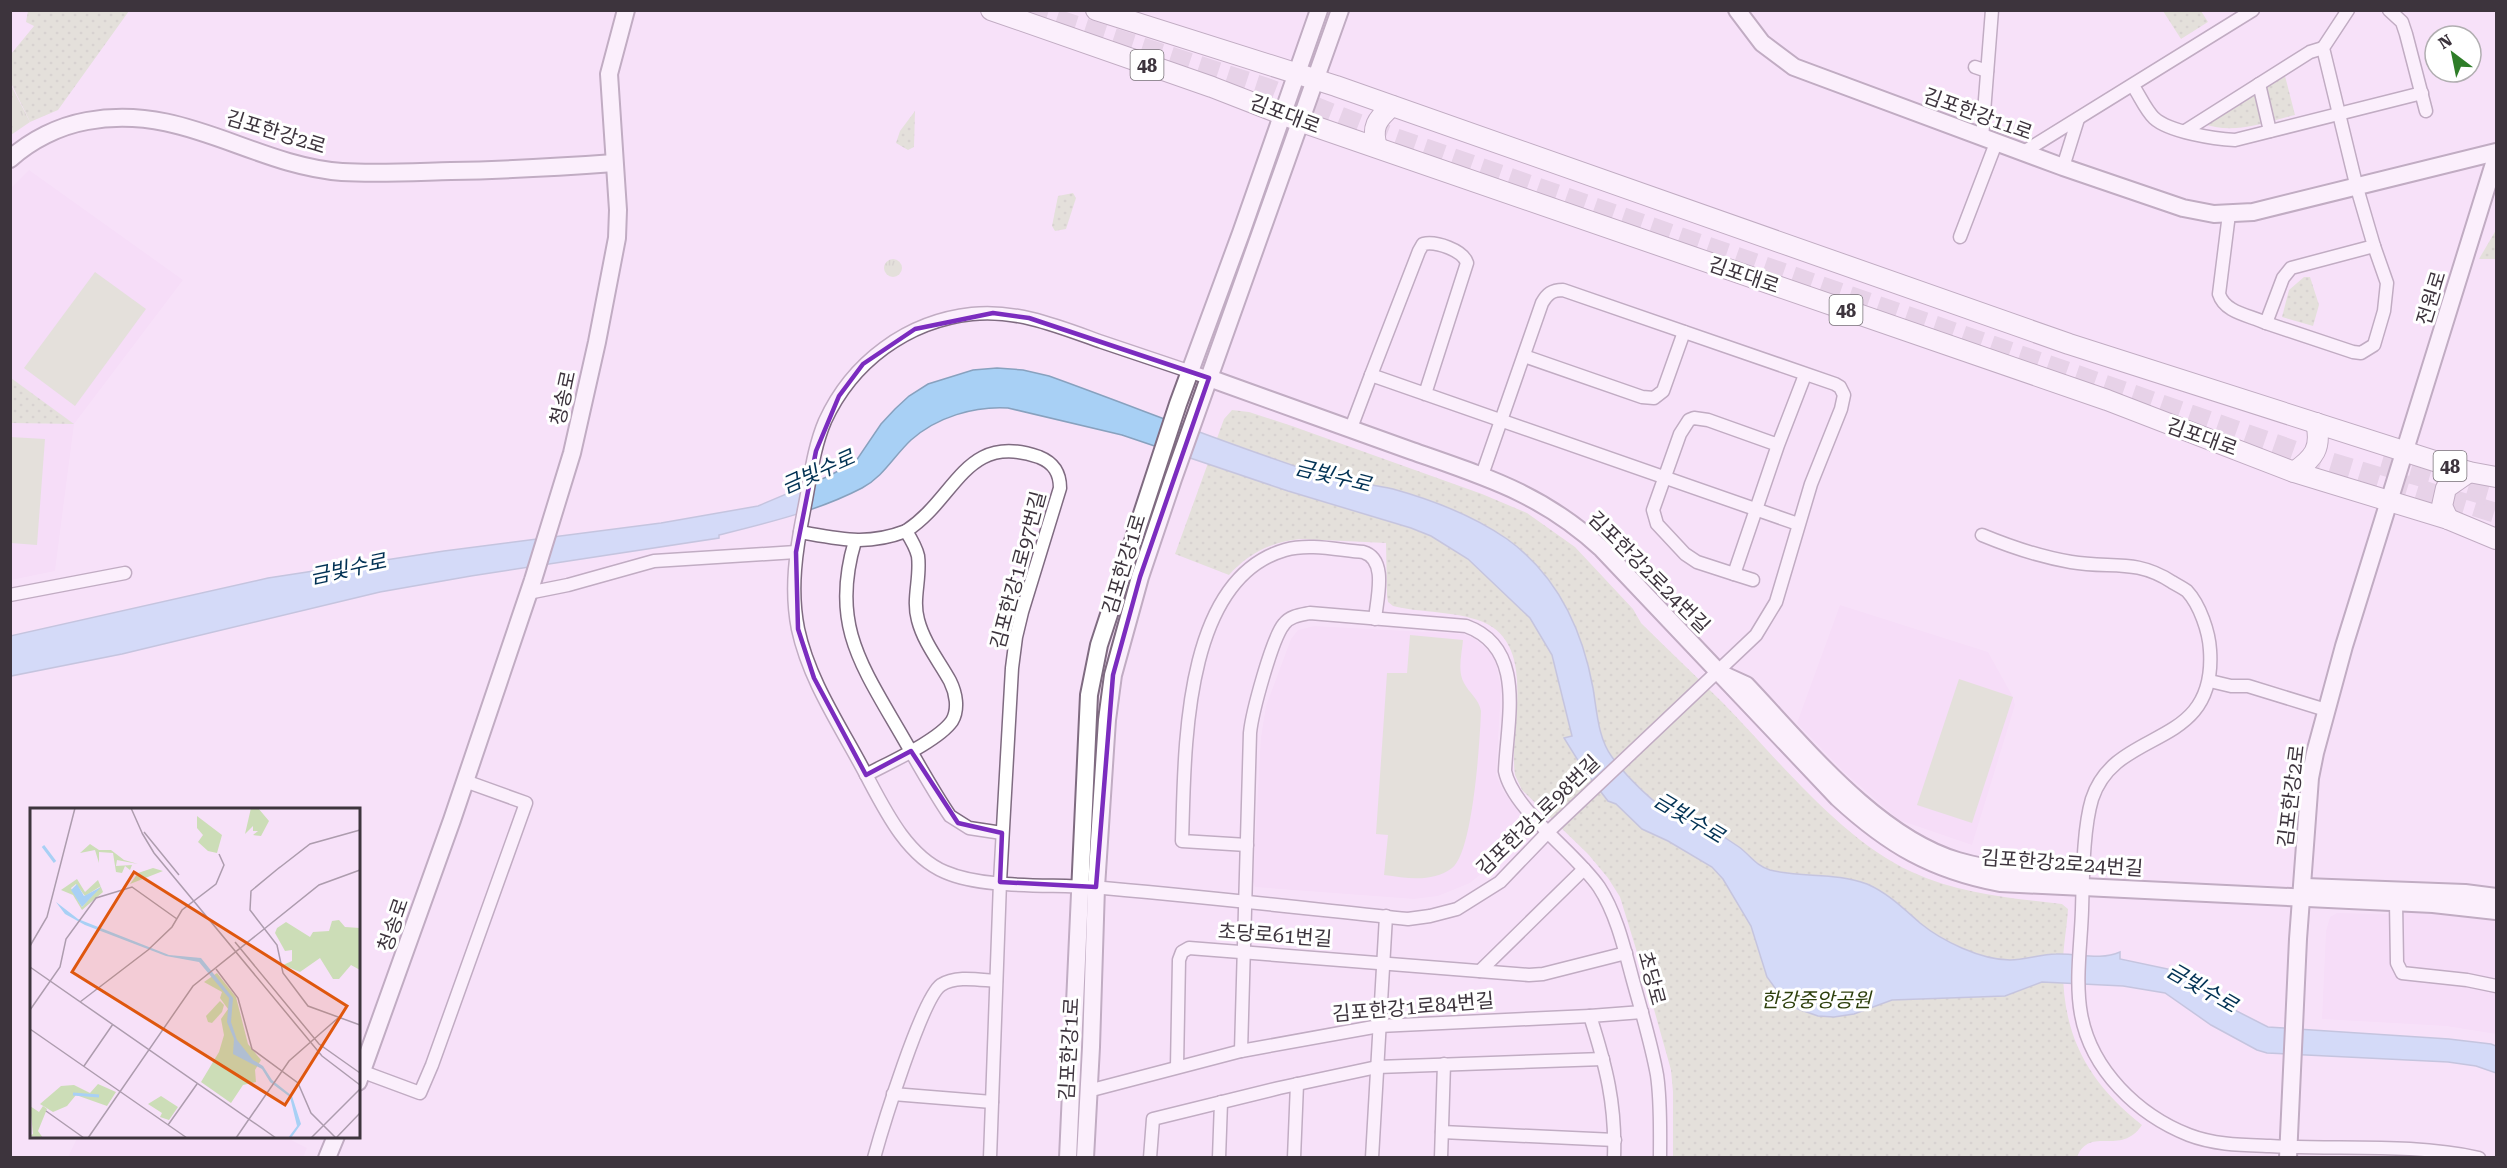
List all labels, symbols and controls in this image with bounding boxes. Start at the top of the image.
north arrow [2423,24,2483,84]
text: N [2435,30,2456,53]
road number: 48 [1130,50,1164,80]
street label: 김포한강11로 [1920,83,2036,145]
street label: 김포대로 [1246,90,1324,138]
street label: 김포한강2로 [223,105,329,159]
street label: 김포대로 [1705,252,1783,298]
street label: 전원로 [2411,268,2451,328]
road number: 48 [1830,295,1862,325]
street label: 청송로 [546,369,580,427]
street label: 김포대로 [2163,413,2241,461]
water label: 금빛수로 [778,445,860,499]
road number: 48 [2434,451,2466,481]
water label: 금빛수로 [1293,455,1375,497]
street label: 김포한강1로97번길 [985,488,1051,652]
street label: 김포한강2로24번길 [1583,506,1715,638]
street label: 김포한강1로 [1097,511,1151,617]
water label: 금빛수로 [308,549,390,589]
street label: 김포한강2로 [2273,743,2309,849]
street label: 김포한강1로98번길 [1471,750,1605,880]
water label: 금빛수로 [1650,788,1730,849]
inset map [30,808,360,1138]
street label: 김포한강2로24번길 [1980,845,2144,881]
street label: 청송로 [373,895,413,955]
street label: 초당로61번길 [1217,919,1333,951]
street label: 초당로 [1633,948,1671,1008]
water label: 금빛수로 [2163,958,2243,1019]
street label: 김포한강1로84번길 [1331,988,1495,1026]
park label: 한강중앙공원 [1761,988,1873,1012]
street label: 김포한강1로 [1054,997,1084,1101]

